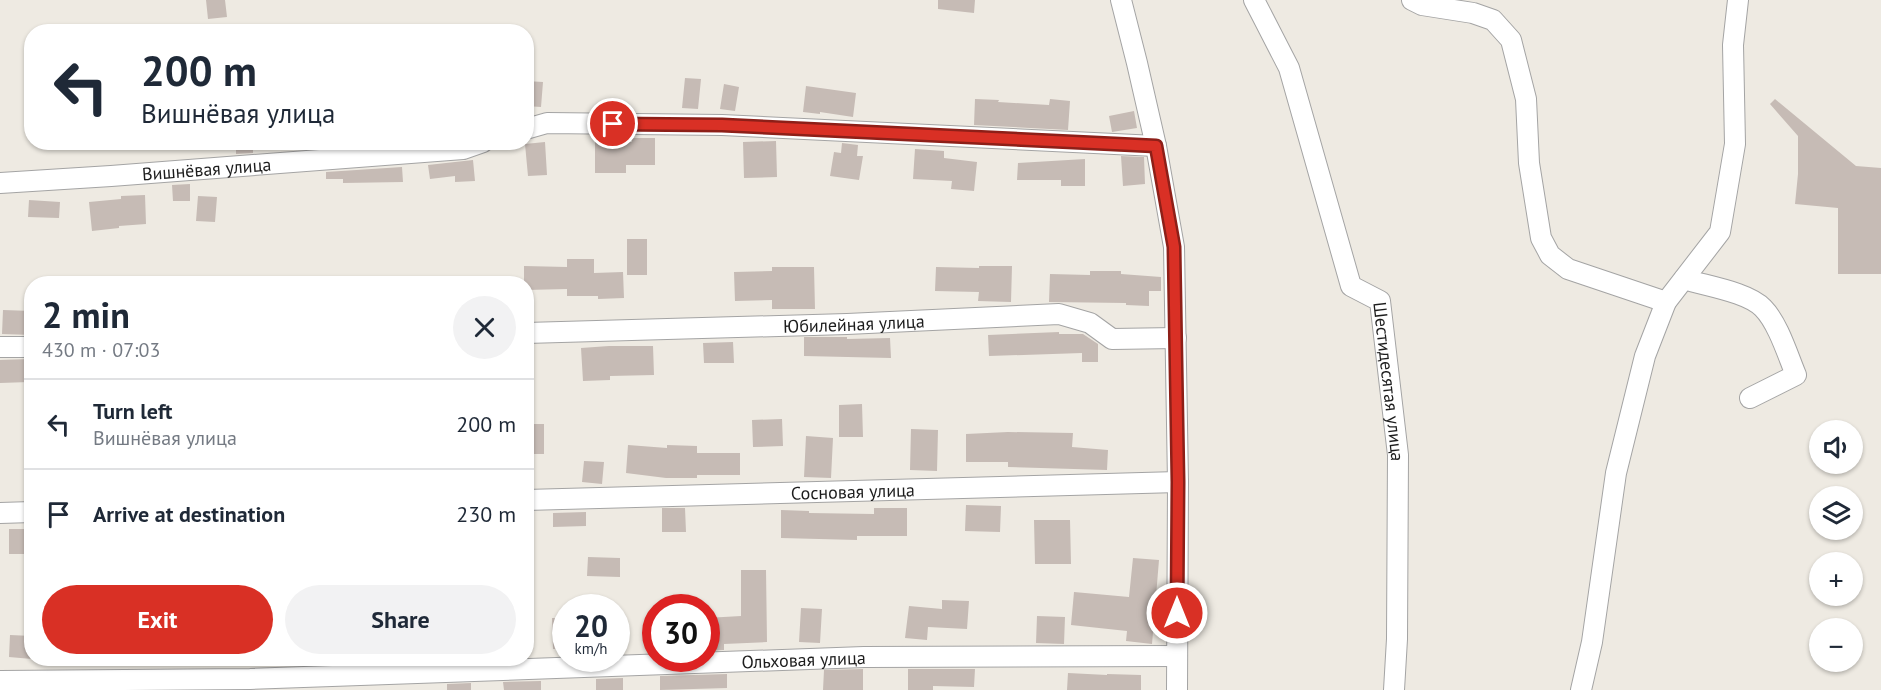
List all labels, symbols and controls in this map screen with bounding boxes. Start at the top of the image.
text: 200 m [141,43,257,98]
icon: left [42,48,120,126]
text: Вишнёвая улица [141,96,335,130]
pin [587,98,638,149]
icon: arrive [596,107,629,140]
street label: Вишнёвая улица [141,152,272,185]
text: 2 min [42,291,130,338]
button: close [453,296,516,359]
street label: Шестидесятая улица [1369,301,1410,461]
street label: Юбилейная улица [783,309,925,337]
text: 430 m · 07:03 [42,337,160,363]
text: Turn left [93,397,173,425]
icon: left [42,408,75,441]
text: 200 m [456,410,516,438]
map controls [1809,420,1863,672]
button: sound [1809,420,1863,474]
text: Вишнёвая улица [93,425,237,451]
street label: Сосновая улица [791,478,915,504]
button: layers [1809,486,1863,540]
icon: arrive [42,498,75,531]
text: Arrive at destination [93,500,285,528]
text: 230 m [456,500,516,528]
button: + [1809,552,1863,606]
position arrow [1145,581,1209,645]
button: Exit [42,585,273,654]
button: Share [285,585,516,654]
speed limit sign: 30 [642,594,720,672]
text: 20 [574,606,608,645]
button: − [1809,618,1863,672]
text: km/h [575,639,607,658]
street label: Ольховая улица [741,645,866,673]

